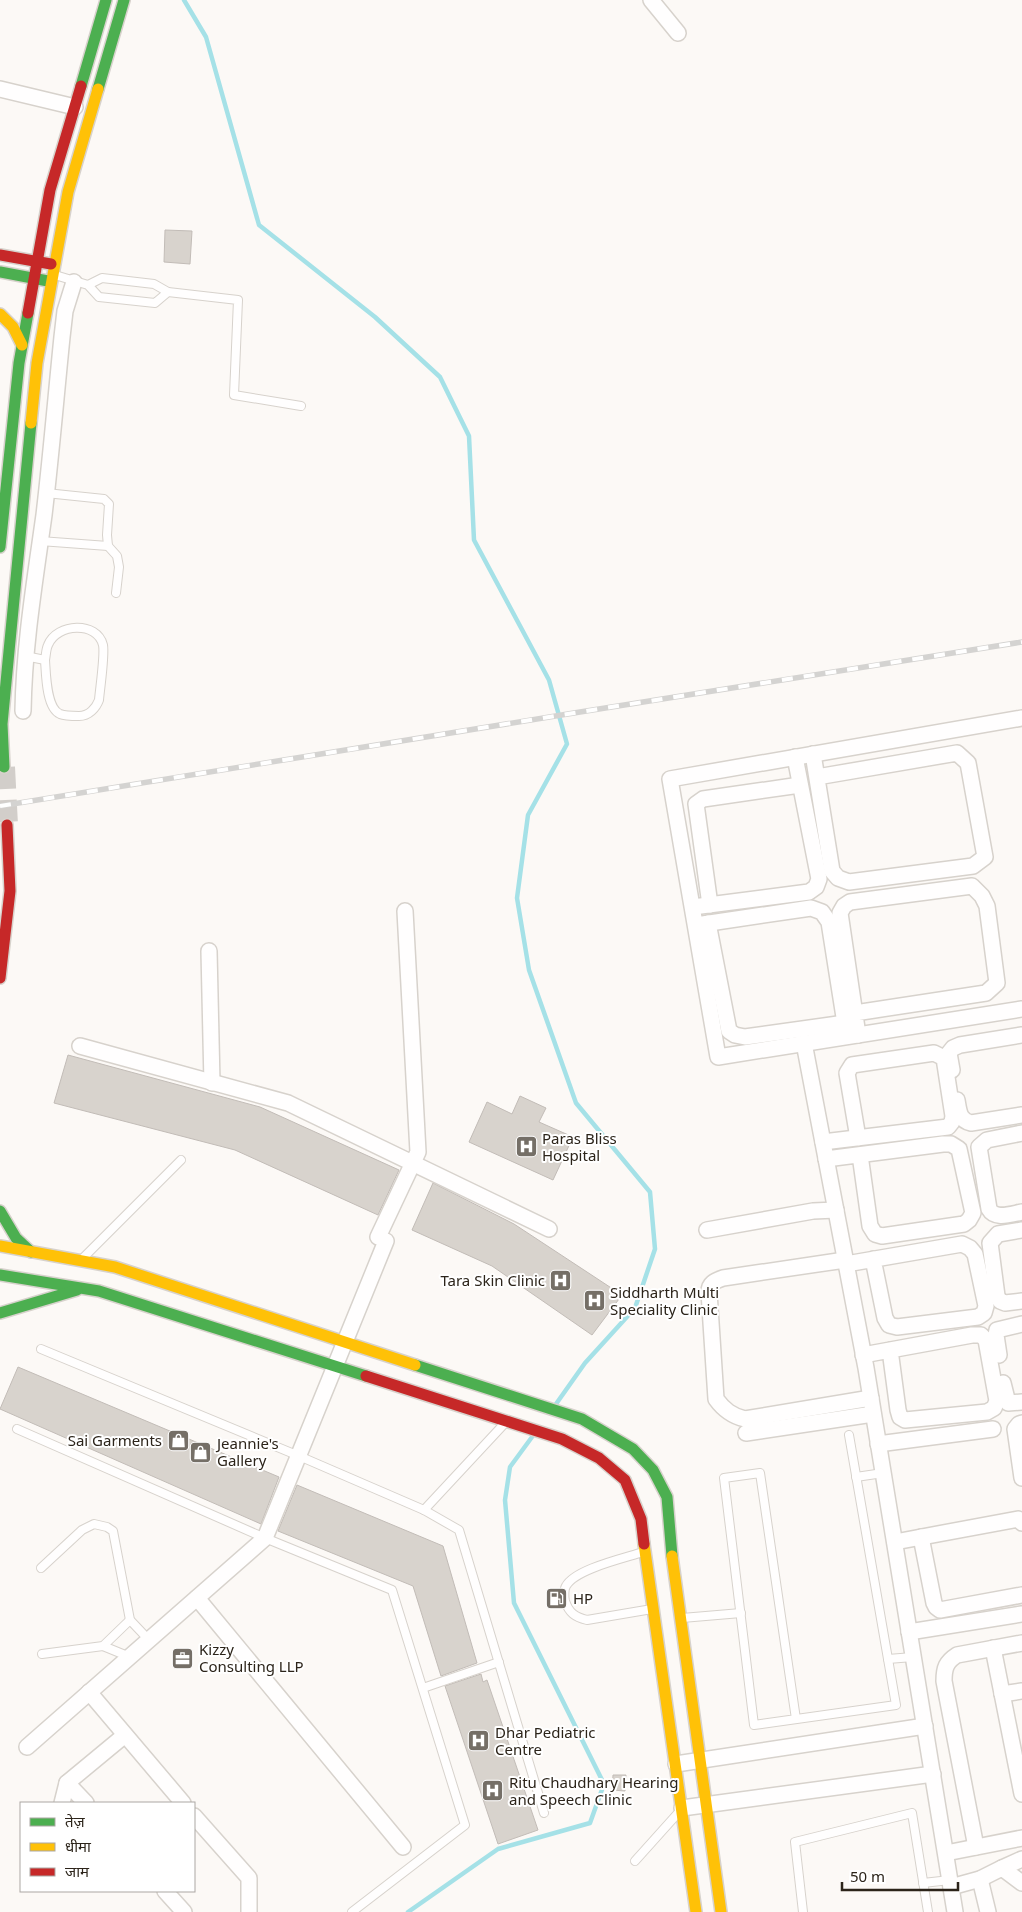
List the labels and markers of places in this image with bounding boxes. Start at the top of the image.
place label: Paras Bliss Hospital [542,1128,617,1165]
hospital icon: Paras Bliss Hospital [514,1135,538,1159]
hospital icon: Tara Skin Clinic [549,1268,573,1292]
place label: Tara Skin Clinic [440,1270,545,1290]
place label: Siddharth Multi Speciality Clinic [610,1282,719,1319]
hospital icon: Siddharth Multi Speciality Clinic [582,1289,606,1313]
shop icon: Sai Garments [166,1428,190,1452]
place label: Sai Garments [68,1430,162,1450]
place label: Jeannie's Gallery [215,1433,279,1470]
shop icon: Jeannie's Gallery [189,1440,213,1464]
fuel station icon: HP [545,1586,569,1610]
place label: HP [573,1588,593,1608]
place label: Kizzy Consulting LLP [199,1639,304,1676]
office icon: Kizzy Consulting LLP [171,1646,195,1670]
place label: Dhar Pediatric Centre [495,1722,595,1759]
hospital icon: Dhar Pediatric Centre [467,1729,491,1753]
place label: Ritu Chaudhary Hearing and Speech Clinic [509,1772,678,1809]
hospital icon: Ritu Chaudhary Hearing and Speech Clinic [481,1779,505,1803]

